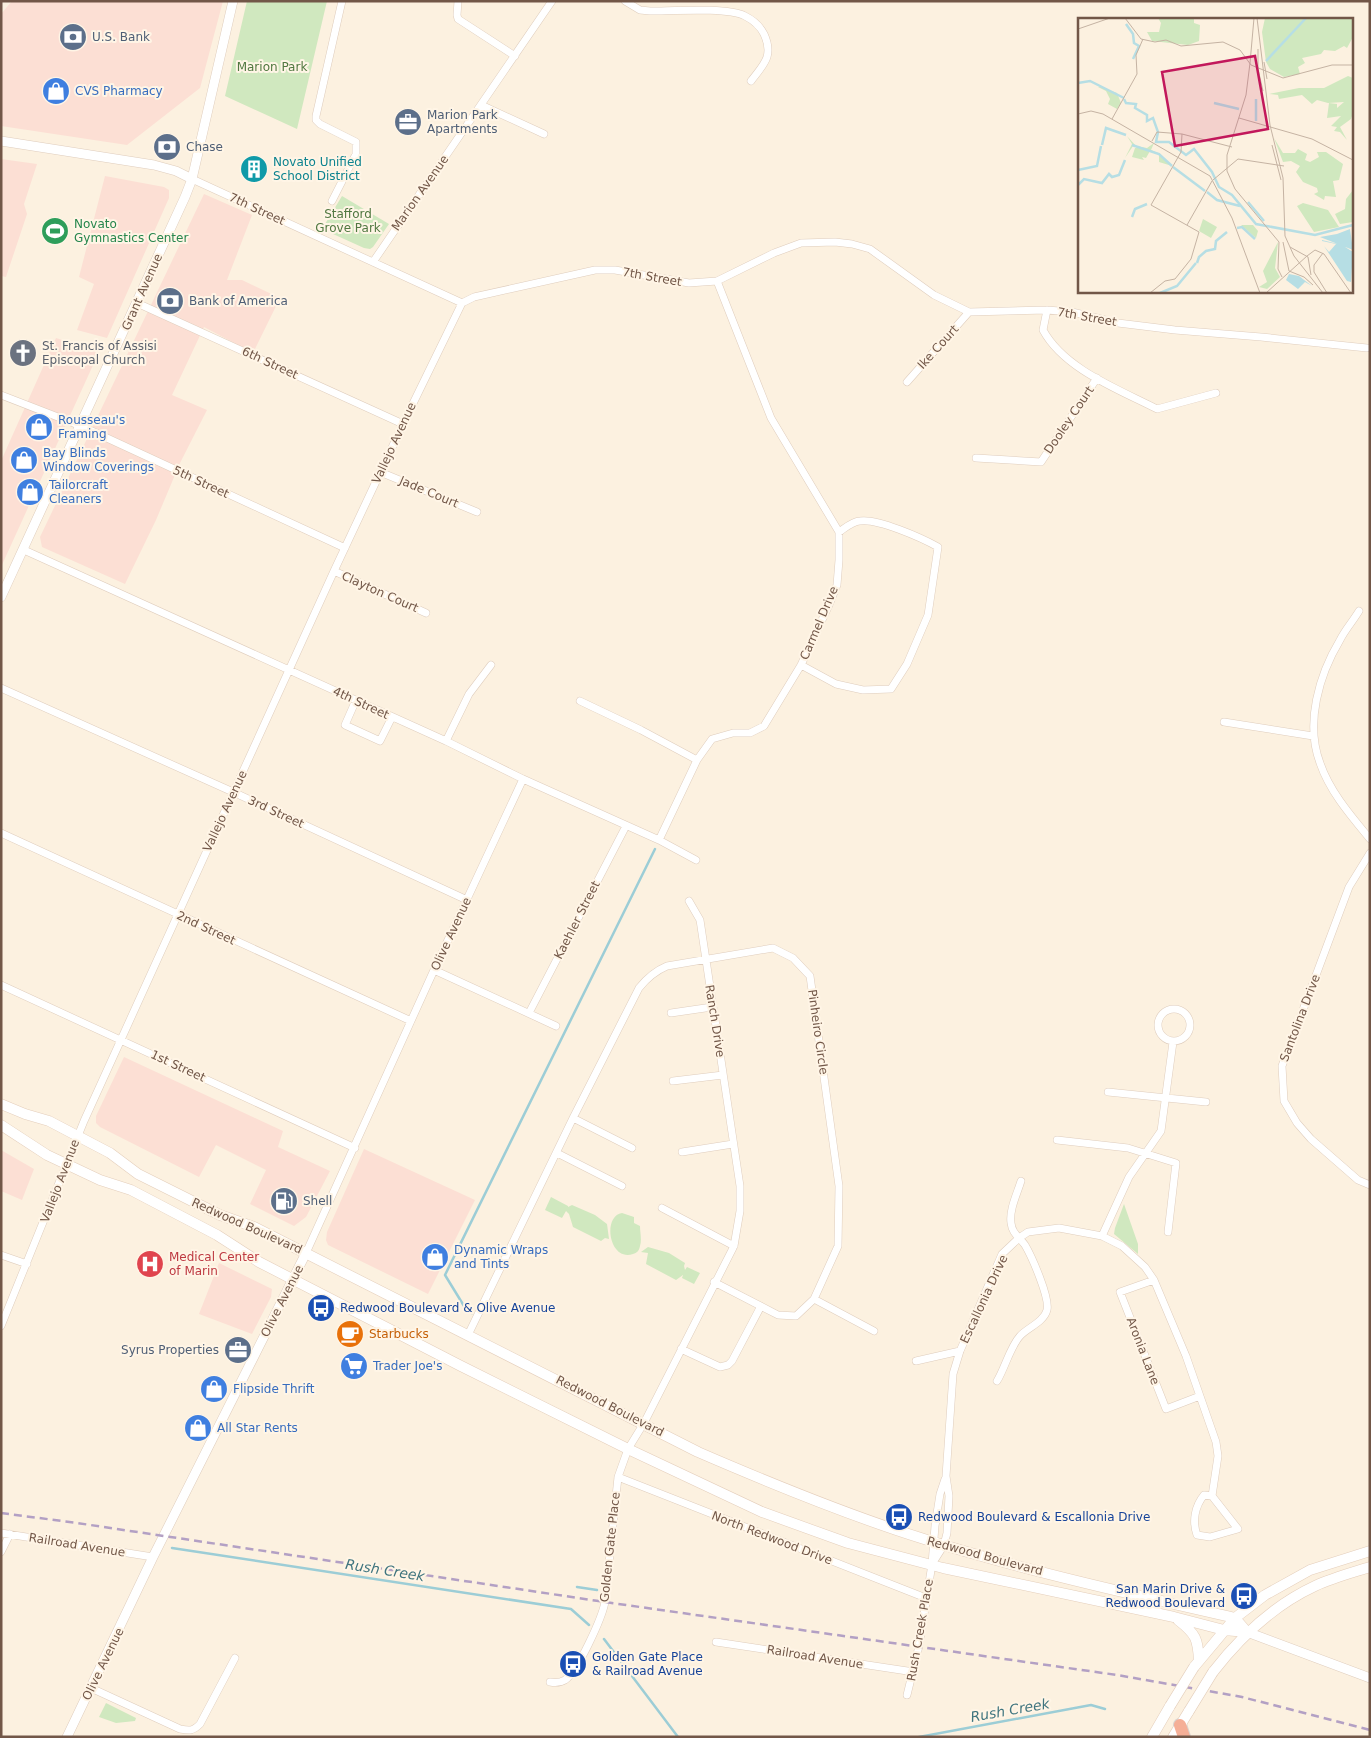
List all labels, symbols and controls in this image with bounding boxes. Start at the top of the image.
inset map [1078,18,1354,292]
bank icon: U.S. Bank [58,22,88,52]
place label: U.S. Bank [92,30,150,44]
park label: Marion Park [237,60,307,74]
shop icon: CVS Pharmacy [41,76,71,106]
place label: CVS Pharmacy [75,84,163,98]
office icon: Marion Park Apartments [393,107,423,137]
place label: Marion Park Apartments [427,108,498,136]
bank icon: Chase [152,132,182,162]
place label: Chase [186,140,223,154]
street label: Marion Avenue [389,152,451,234]
building icon: Novato Unified School District [239,154,269,184]
place label: Novato Unified School District [273,155,362,183]
street label: 7th Street [227,190,288,228]
park label: Stafford Grove Park [315,207,381,235]
sports icon: Novato Gymnastics Center [40,216,70,246]
place label: Novato Gymnastics Center [74,217,188,245]
street label: Grant Avenue [119,252,165,332]
street label: 7th Street [621,265,683,289]
bank icon: Bank of America [155,286,185,316]
place label: Bank of America [189,294,288,308]
street label: 7th Street [1056,305,1118,329]
street label: Ike Court [915,322,962,372]
church icon: St. Francis of Assisi Episcopal Church [8,338,38,368]
place label: St. Francis of Assisi Episcopal Church [42,339,157,367]
street label: 6th Street [240,344,301,382]
street label: Dooley Court [1041,383,1097,456]
street label: Vallejo Avenue [369,400,419,486]
shop icon: Rousseau's Framing [24,412,54,442]
place label: Rousseau's Framing [58,413,125,441]
shop icon: Bay Blinds Window Coverings [9,445,39,475]
place label: Bay Blinds Window Coverings [43,446,154,474]
street label: 5th Street [171,463,232,501]
street label: Jade Court [396,473,461,511]
shop icon: Tailorcraft Cleaners [15,477,45,507]
place label: Tailorcraft Cleaners [48,478,108,506]
street label: Clayton Court [339,569,421,615]
street label: Carmel Drive [797,584,841,662]
street label: 4th Street [331,684,392,722]
street label: Vallejo Avenue [200,768,250,854]
street label: 3rd Street [246,793,307,831]
street label: Kaehler Street [551,878,603,961]
street label: Olive Avenue [428,895,474,973]
street label: 2nd Street [174,908,238,948]
street label: Santolina Drive [1277,973,1323,1063]
street label: Ranch Drive [702,984,728,1058]
street label: Pinheiro Circle [805,989,831,1075]
street label: 1st Street [148,1047,208,1085]
street label: Vallejo Avenue [38,1138,82,1224]
fuel station icon: Shell [269,1186,299,1216]
place label: Shell [303,1194,332,1208]
street label: Redwood Boulevard [190,1195,304,1257]
shop icon: Dynamic Wraps and Tints [420,1242,450,1272]
place label: Dynamic Wraps and Tints [454,1243,548,1271]
hospital icon: Medical Center of Marin [135,1249,165,1279]
place label: Medical Center of Marin [169,1250,259,1278]
street label: Escallonia Drive [957,1253,1011,1345]
street label: Olive Avenue [258,1263,306,1339]
bus stop icon: Redwood Boulevard & Olive Avenue [306,1293,336,1323]
place label: Redwood Boulevard & Olive Avenue [340,1301,555,1315]
street label: Aronia Lane [1124,1315,1162,1387]
cafe icon: Starbucks [335,1319,365,1349]
place label: Starbucks [369,1327,429,1341]
office icon: Syrus Properties [223,1335,253,1365]
place label: Syrus Properties [121,1343,219,1357]
supermarket icon: Trader Joe's [339,1351,369,1381]
place label: Trader Joe's [372,1359,442,1373]
street label: Redwood Boulevard [554,1373,666,1439]
shop icon: Flipside Thrift [199,1374,229,1404]
place label: Flipside Thrift [233,1382,315,1396]
shop icon: All Star Rents [183,1413,213,1443]
place label: All Star Rents [217,1421,298,1435]
street label: Golden Gate Place [597,1491,623,1603]
bus stop icon: Redwood Boulevard & Escallonia Drive [884,1502,914,1532]
street label: North Redwood Drive [710,1509,834,1567]
place label: Redwood Boulevard & Escallonia Drive [918,1510,1150,1524]
street label: Railroad Avenue [28,1530,126,1560]
street label: Redwood Boulevard [926,1534,1044,1578]
water label: Rush Creek [344,1556,427,1584]
street label: Rush Creek Place [904,1578,936,1682]
bus stop icon: San Marin Drive & Redwood Boulevard [1229,1581,1259,1611]
place label: San Marin Drive & Redwood Boulevard [1106,1582,1225,1610]
street label: Olive Avenue [79,1625,127,1703]
street label: Railroad Avenue [766,1642,864,1672]
bus stop icon: Golden Gate Place & Railroad Avenue [558,1649,588,1679]
place label: Golden Gate Place & Railroad Avenue [592,1650,703,1678]
water label: Rush Creek [969,1695,1052,1725]

